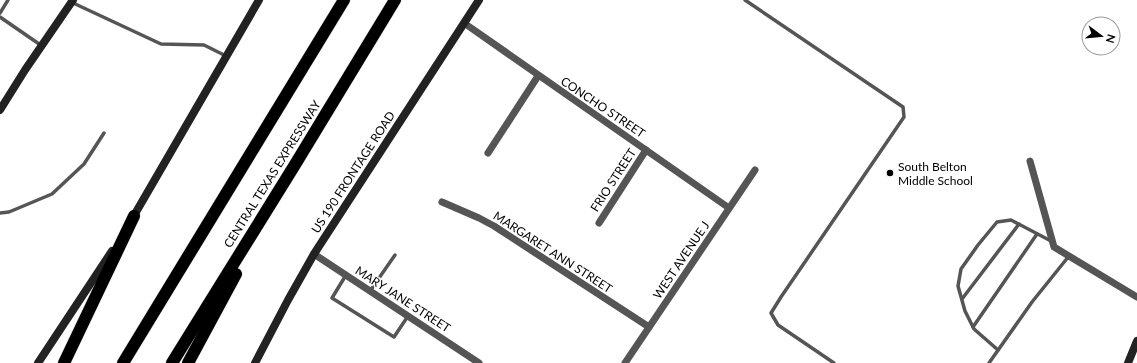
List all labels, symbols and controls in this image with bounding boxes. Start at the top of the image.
north arrow [1081,16,1121,56]
text: N [1104,33,1119,45]
street label: CONCHO STREET [558,73,648,141]
street label: CENTRAL TEXAS EXPRESSWAY [220,97,324,250]
street label: US 190 FRONTAGE ROAD [308,108,398,236]
street label: FRIO STREET [587,146,639,214]
place label: South Belton Middle School [898,159,973,188]
marker: South Belton Middle School [885,168,895,178]
street label: MARGARET ANN STREET [491,208,615,296]
street label: WEST AVENUE J [649,218,713,302]
street label: MARY JANE STREET [353,263,453,335]

